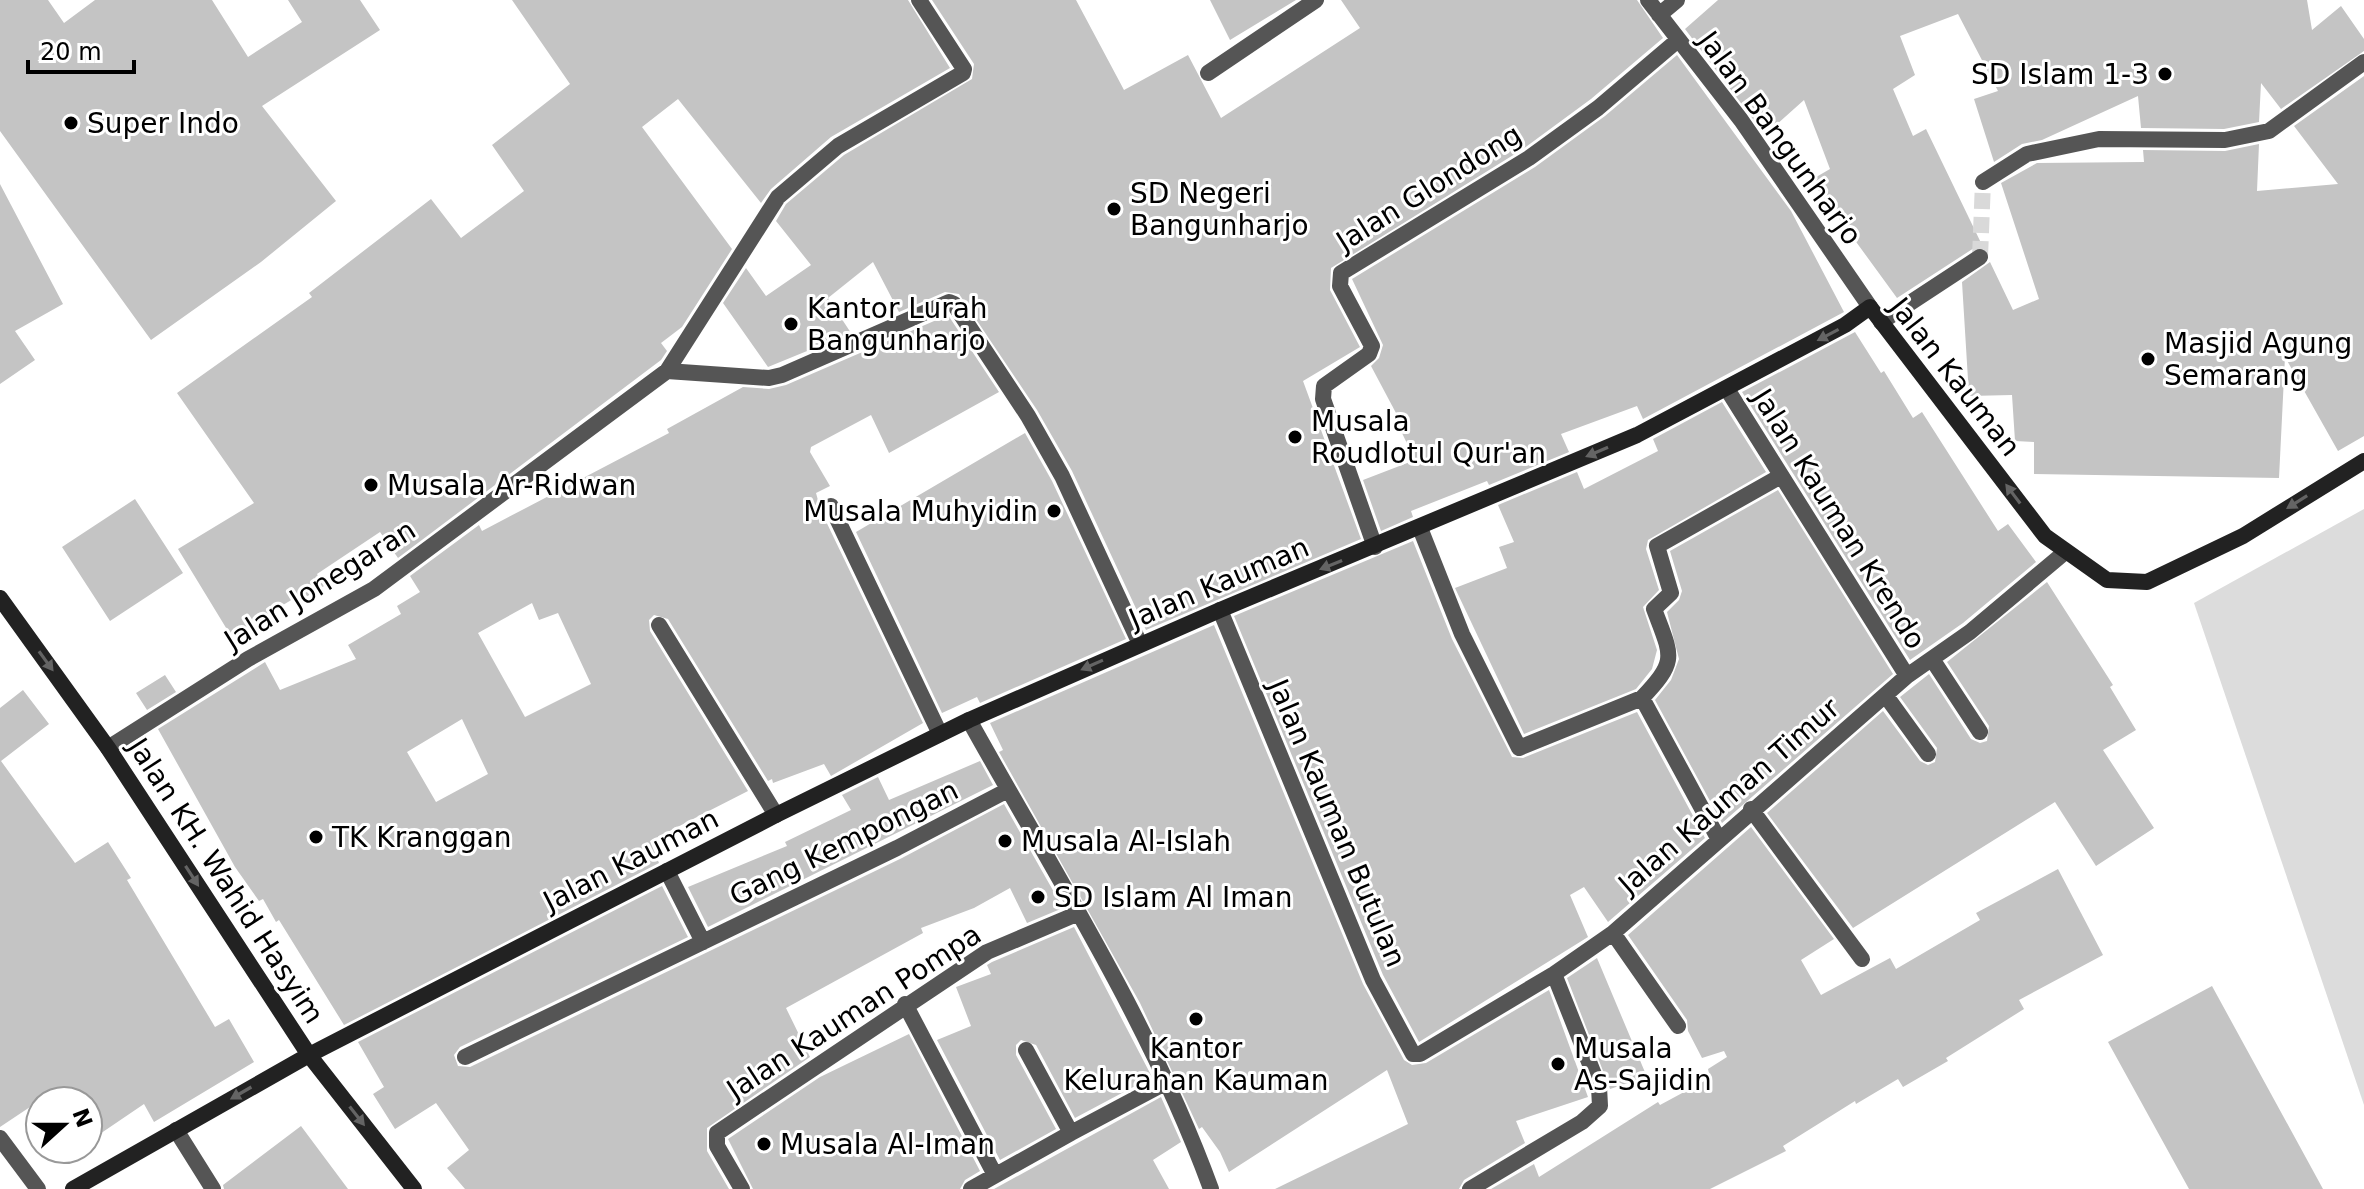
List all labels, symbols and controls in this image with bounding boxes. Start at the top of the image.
street label: Jalan Bangunharjo [1690,23,1869,251]
scale bar [28,24,134,74]
text: 20 m [40,38,102,66]
place label: SD Islam 1-3 [1971,58,2149,91]
marker: SD Islam 1-3 [2156,65,2174,83]
place label: Super Indo [87,107,239,140]
marker: Super Indo [62,114,80,132]
street label: Jalan Glondong [1329,118,1528,259]
place label: SD Negeri Bangunharjo [1130,177,1309,242]
marker: SD Negeri Bangunharjo [1105,200,1123,218]
street label: Jalan Kauman [1882,290,2027,463]
place label: Kantor Lurah Bangunharjo [807,292,988,357]
marker: Kantor Lurah Bangunharjo [782,315,800,333]
one-way arrow [1817,327,1839,341]
place label: Masjid Agung Semarang [2164,327,2352,392]
marker: Masjid Agung Semarang [2139,350,2157,368]
street label: Jalan Kauman Krendo [1744,381,1932,655]
place label: Musala Roudlotul Qur'an [1311,405,1546,470]
marker: Musala Roudlotul Qur'an [1286,428,1304,446]
one-way arrow [1585,446,1608,459]
place label: Musala Ar-Ridwan [387,469,636,502]
marker: Musala Ar-Ridwan [362,476,380,494]
one-way arrow [2006,484,2022,505]
one-way arrow [2286,494,2309,509]
place label: Musala Muhyidin [803,495,1038,528]
marker: Musala Muhyidin [1045,502,1063,520]
street label: Jalan Jonegaran [217,513,421,658]
street label: Jalan Kauman [1122,530,1314,636]
one-way arrow [1319,558,1343,571]
one-way arrow [37,651,53,672]
one-way arrow [1080,659,1104,672]
street label: Jalan Kauman Butulan [1261,672,1413,972]
street label: Jalan Kauman Timur [1610,691,1846,902]
street label: Jalan KH. Wahid Hasyim [120,731,331,1030]
street label: Gang Kempongan [724,773,964,913]
street label: Jalan Kauman [536,802,724,919]
place label: TK Kranggan [331,821,512,854]
place label: Musala Al-Islah [1021,825,1231,858]
marker: TK Kranggan [307,828,325,846]
marker: Musala Al-Islah [996,832,1014,850]
one-way arrow [184,865,199,887]
place label: SD Islam Al Iman [1054,881,1292,914]
marker: SD Islam Al Iman [1029,888,1047,906]
street label: Jalan Kauman Pompa [719,918,987,1108]
marker: Kantor Kelurahan Kauman [1187,1010,1205,1028]
place label: Kantor Kelurahan Kauman [1064,1032,1328,1097]
place label: Musala As-Sajidin [1574,1032,1712,1097]
marker: Musala As-Sajidin [1549,1055,1567,1073]
north arrow [24,1085,104,1165]
one-way arrow [230,1086,252,1100]
text: N [67,1105,97,1131]
one-way arrow [348,1106,364,1126]
place label: Musala Al-Iman [780,1128,995,1161]
marker: Musala Al-Iman [755,1135,773,1153]

